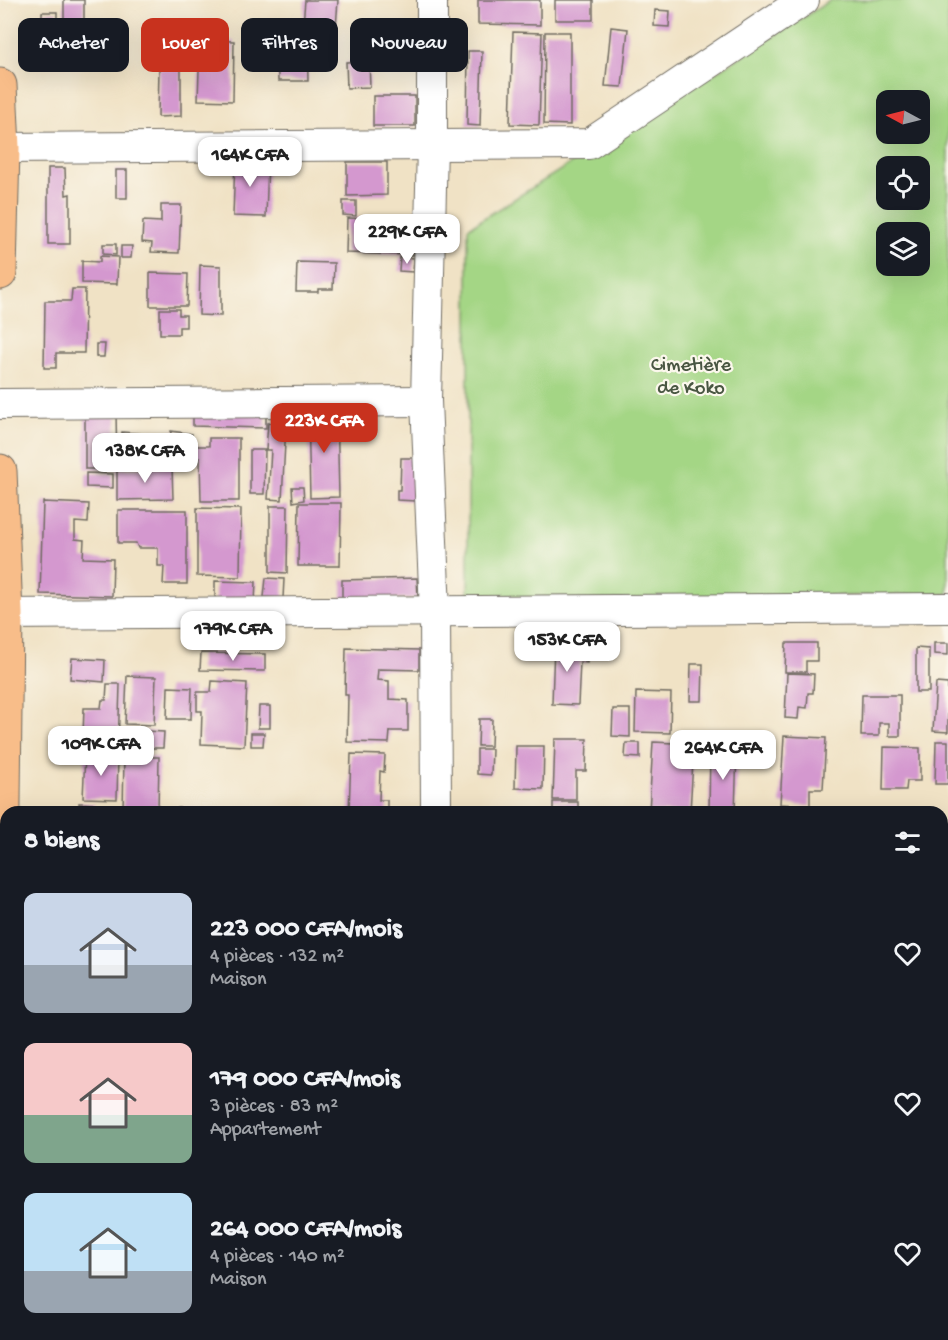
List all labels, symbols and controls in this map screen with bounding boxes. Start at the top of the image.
chip: Acheter [18,18,129,72]
chip: Louer [141,18,229,72]
chip: Filtres [241,18,338,72]
chip: Nouveau [350,18,468,72]
north arrow [876,90,930,144]
map controls [876,90,930,276]
pin: 164K CFA [188,137,312,188]
text: 164K CFA [212,145,288,168]
button: locate [876,156,930,210]
pin: 229K CFA [345,214,469,265]
text: 229K CFA [368,222,446,245]
button: layers [876,222,930,276]
park label: Cimetière de Koko [651,355,732,401]
pin: 223K CFA [262,403,386,454]
text: 223K CFA [285,411,363,434]
pin: 138K CFA [83,433,207,484]
text: 138K CFA [106,441,184,464]
pin: 179K CFA [171,611,295,662]
text: 179K CFA [194,619,272,642]
pin: 153K CFA [505,622,629,673]
text: 153K CFA [528,630,606,653]
pin: 109K CFA [39,726,163,777]
pin: 264K CFA [661,730,785,781]
text: 109K CFA [62,734,140,757]
text: 264K CFA [684,738,762,761]
icon: filters [891,826,924,859]
text: 8 biens [24,827,99,858]
text: 223 000 CFA/mois [210,915,402,946]
icon: home [72,917,144,989]
icon: heart [891,937,924,970]
text: 4 pièces · 132 m² [210,946,344,969]
text: Maison [210,969,267,992]
text: 179 000 CFA/mois [210,1065,400,1096]
icon: home [72,1067,144,1139]
icon: heart [891,1087,924,1120]
text: 3 pièces · 83 m² [210,1096,338,1119]
text: Appartement [210,1119,320,1142]
text: 264 000 CFA/mois [210,1215,401,1246]
icon: home [72,1217,144,1289]
icon: heart [891,1237,924,1270]
text: 4 pièces · 140 m² [210,1246,345,1269]
text: Maison [210,1269,267,1292]

